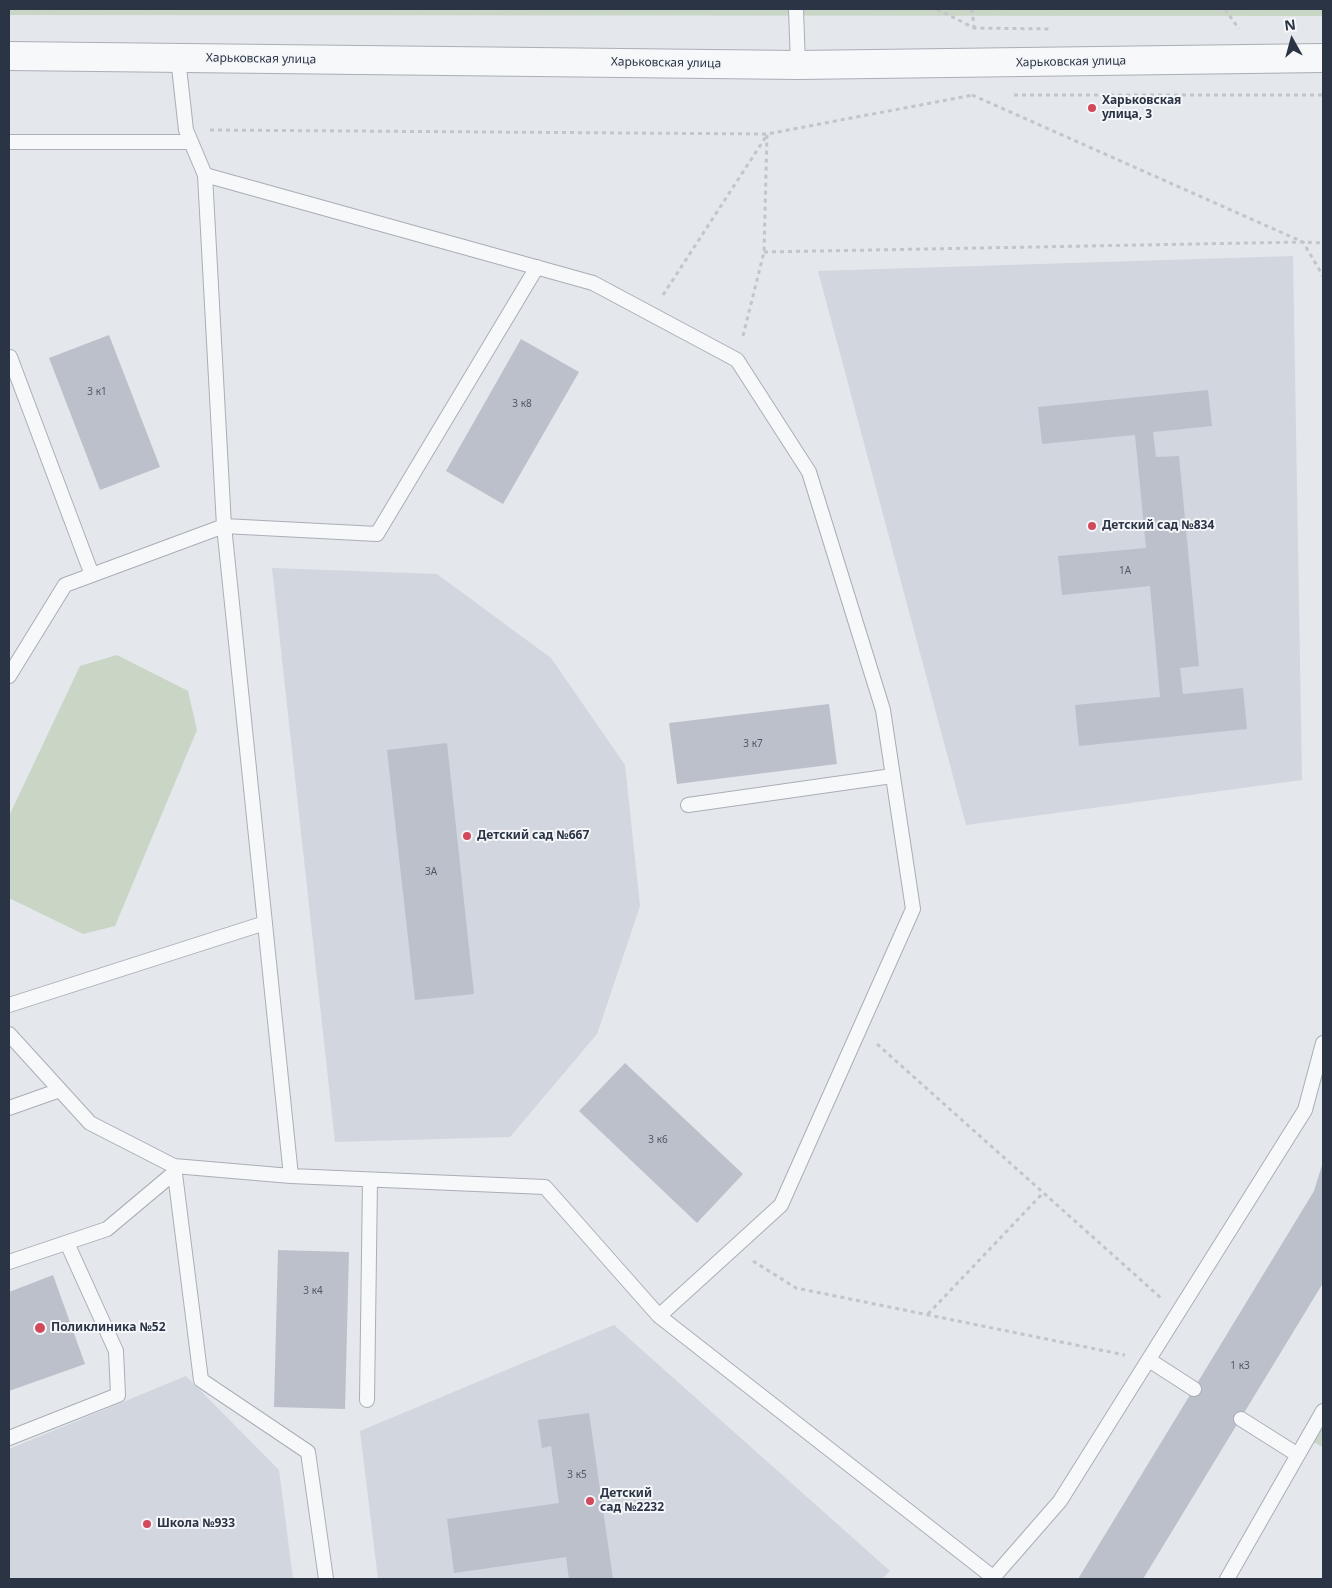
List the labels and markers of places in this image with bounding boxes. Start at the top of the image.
place label: Харьковская улица, 3 [1102,94,1181,122]
marker: Харьковская улица, 3 [1086,102,1098,114]
place label: Детский сад №834 [1102,519,1214,533]
marker: Детский сад №834 [1086,520,1098,532]
place label: Детский сад №667 [477,829,589,843]
marker: Детский сад №667 [461,830,473,842]
marker: Поликлиника №52 [33,1321,47,1335]
place label: Поликлиника №52 [51,1321,166,1335]
place label: Детский сад №2232 [600,1487,664,1515]
marker: Детский сад №2232 [584,1495,596,1507]
place label: Школа №933 [157,1517,235,1531]
marker: Школа №933 [141,1518,153,1530]

